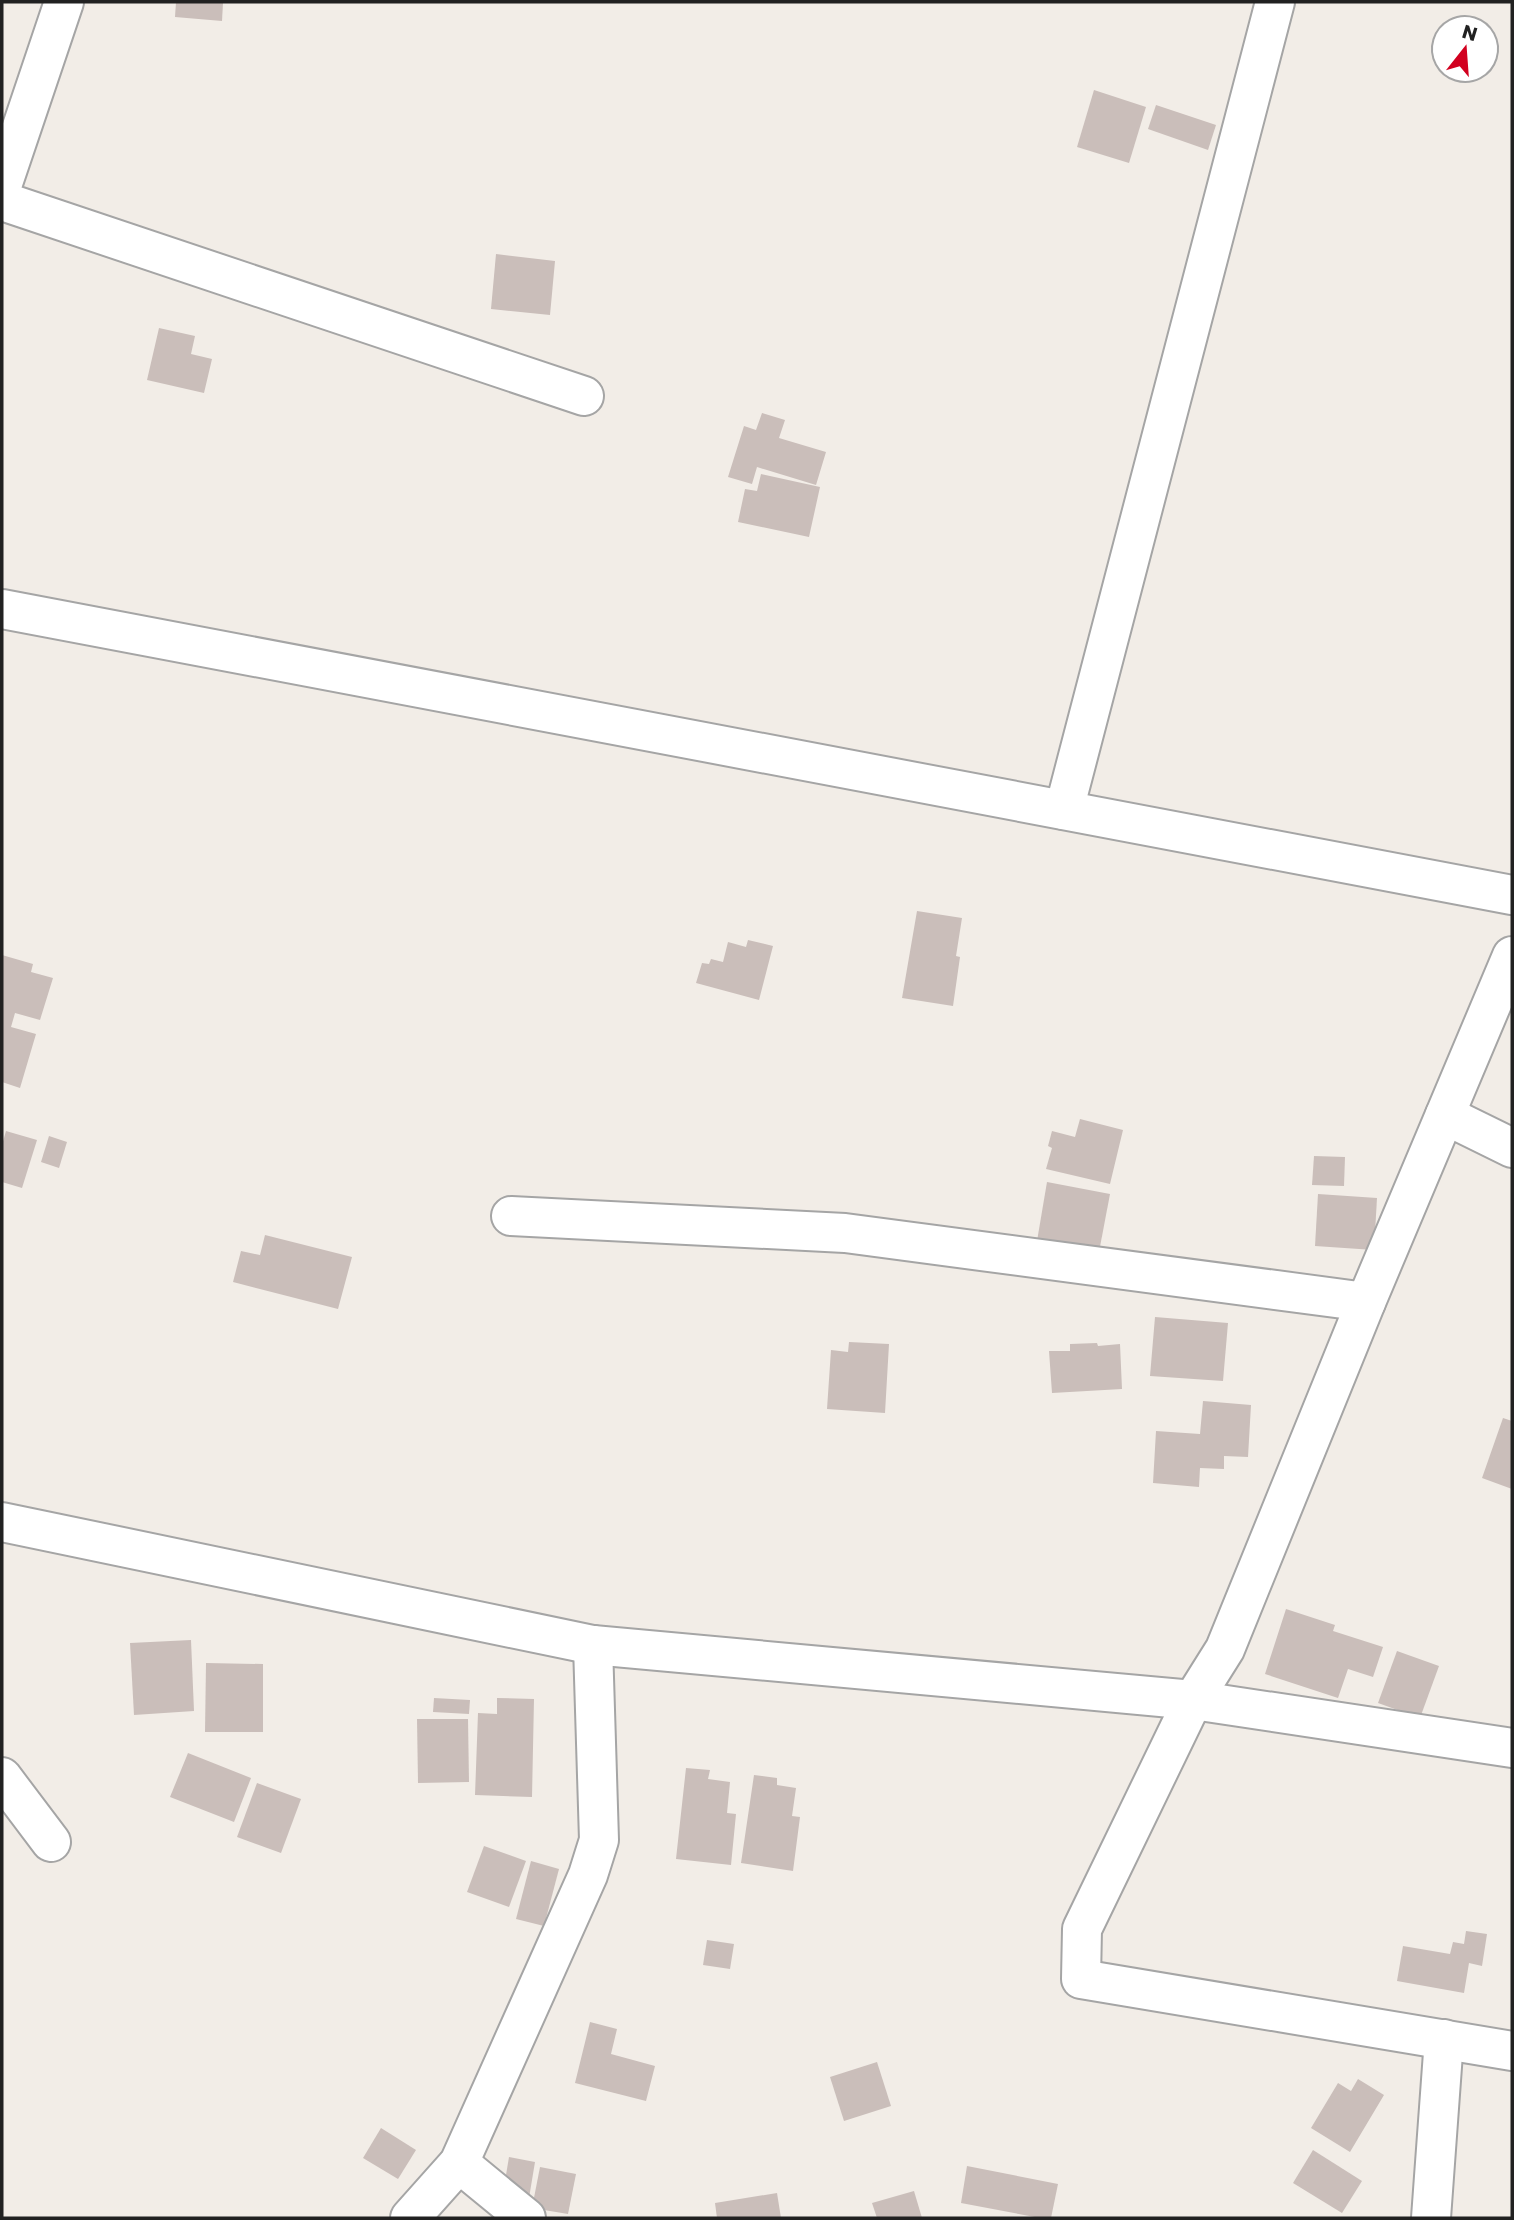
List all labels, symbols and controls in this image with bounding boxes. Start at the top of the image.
north arrow [1430,14,1500,84]
text: N [1459,18,1481,48]

